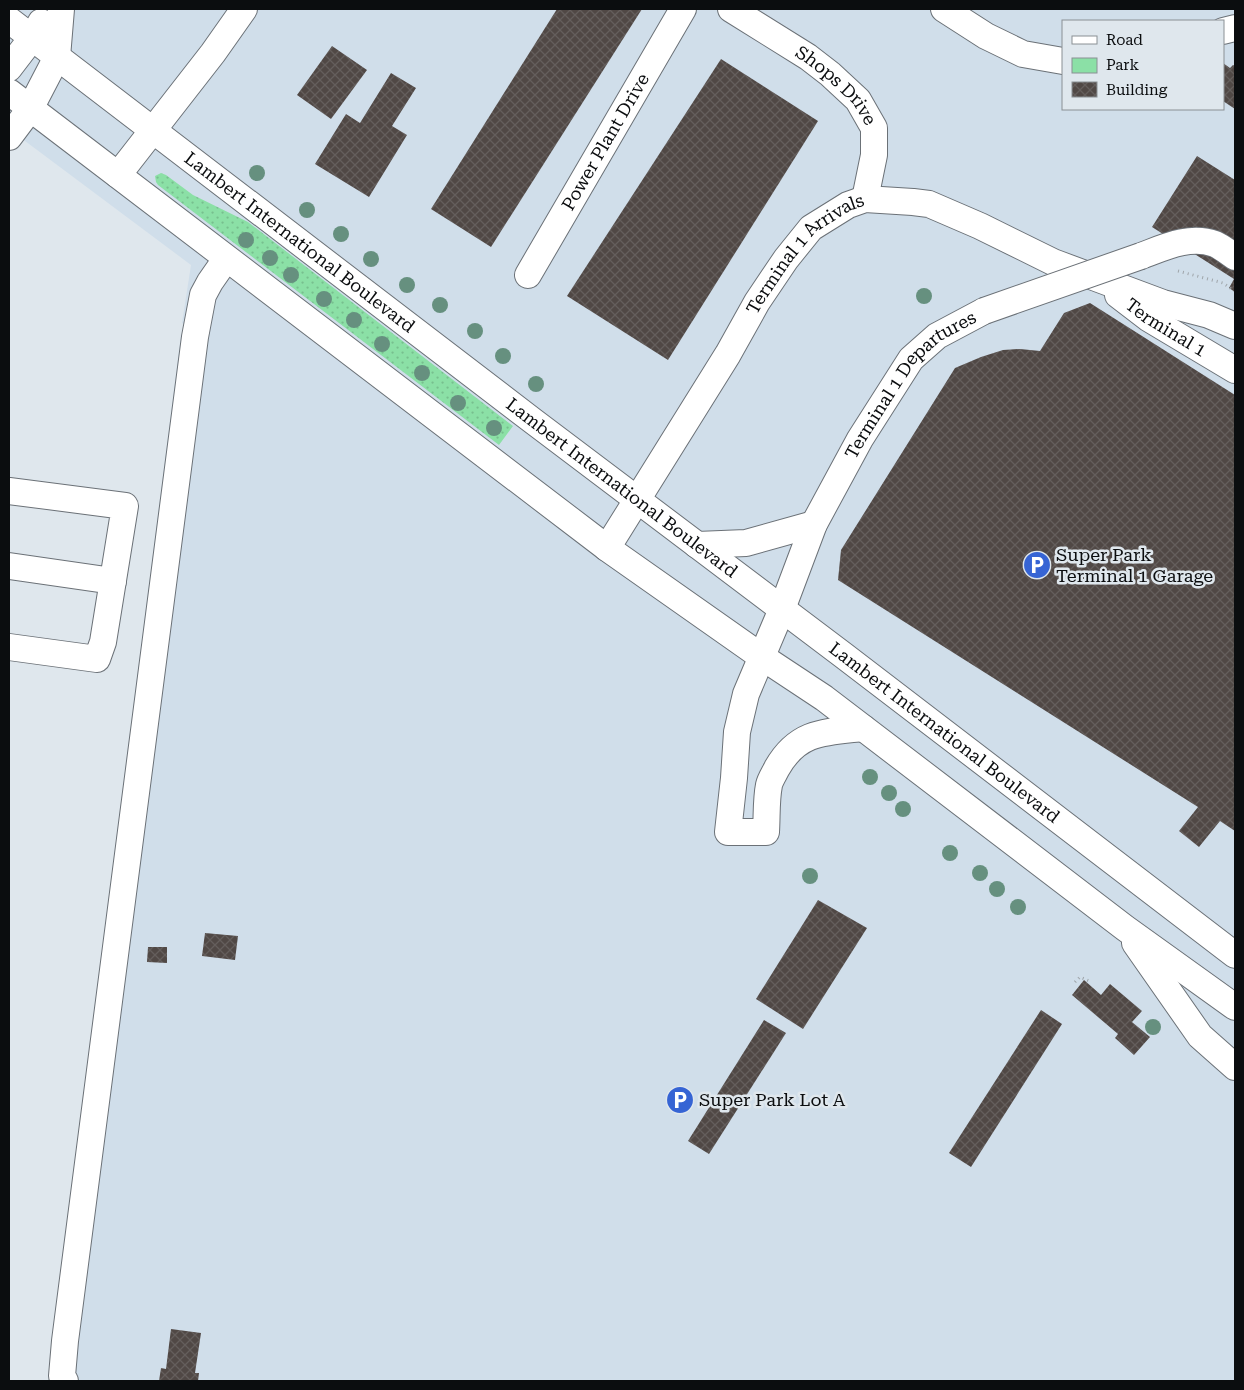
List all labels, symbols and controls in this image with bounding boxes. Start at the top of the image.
legend [1062,20,1224,110]
text: Road [1106,31,1143,49]
street label: Shops Drive [792,41,881,129]
text: Park [1106,56,1140,74]
street label: Power Plant Drive [557,69,653,214]
text: Building [1106,81,1168,99]
street label: Lambert International Boulevard [181,147,420,337]
street label: Terminal 1 Arrivals [742,189,867,317]
street label: Terminal 1 [1121,294,1210,361]
street label: Terminal 1 Departures [840,306,979,462]
street label: Lambert International Boulevard [502,393,742,582]
place label: Super Park Terminal 1 Garage [1056,544,1213,586]
parking icon: Super Park Terminal 1 Garage [1022,550,1052,580]
street label: Lambert International Boulevard [825,637,1064,827]
parking icon: Super Park Lot A [665,1085,695,1115]
place label: Super Park Lot A [699,1089,846,1110]

